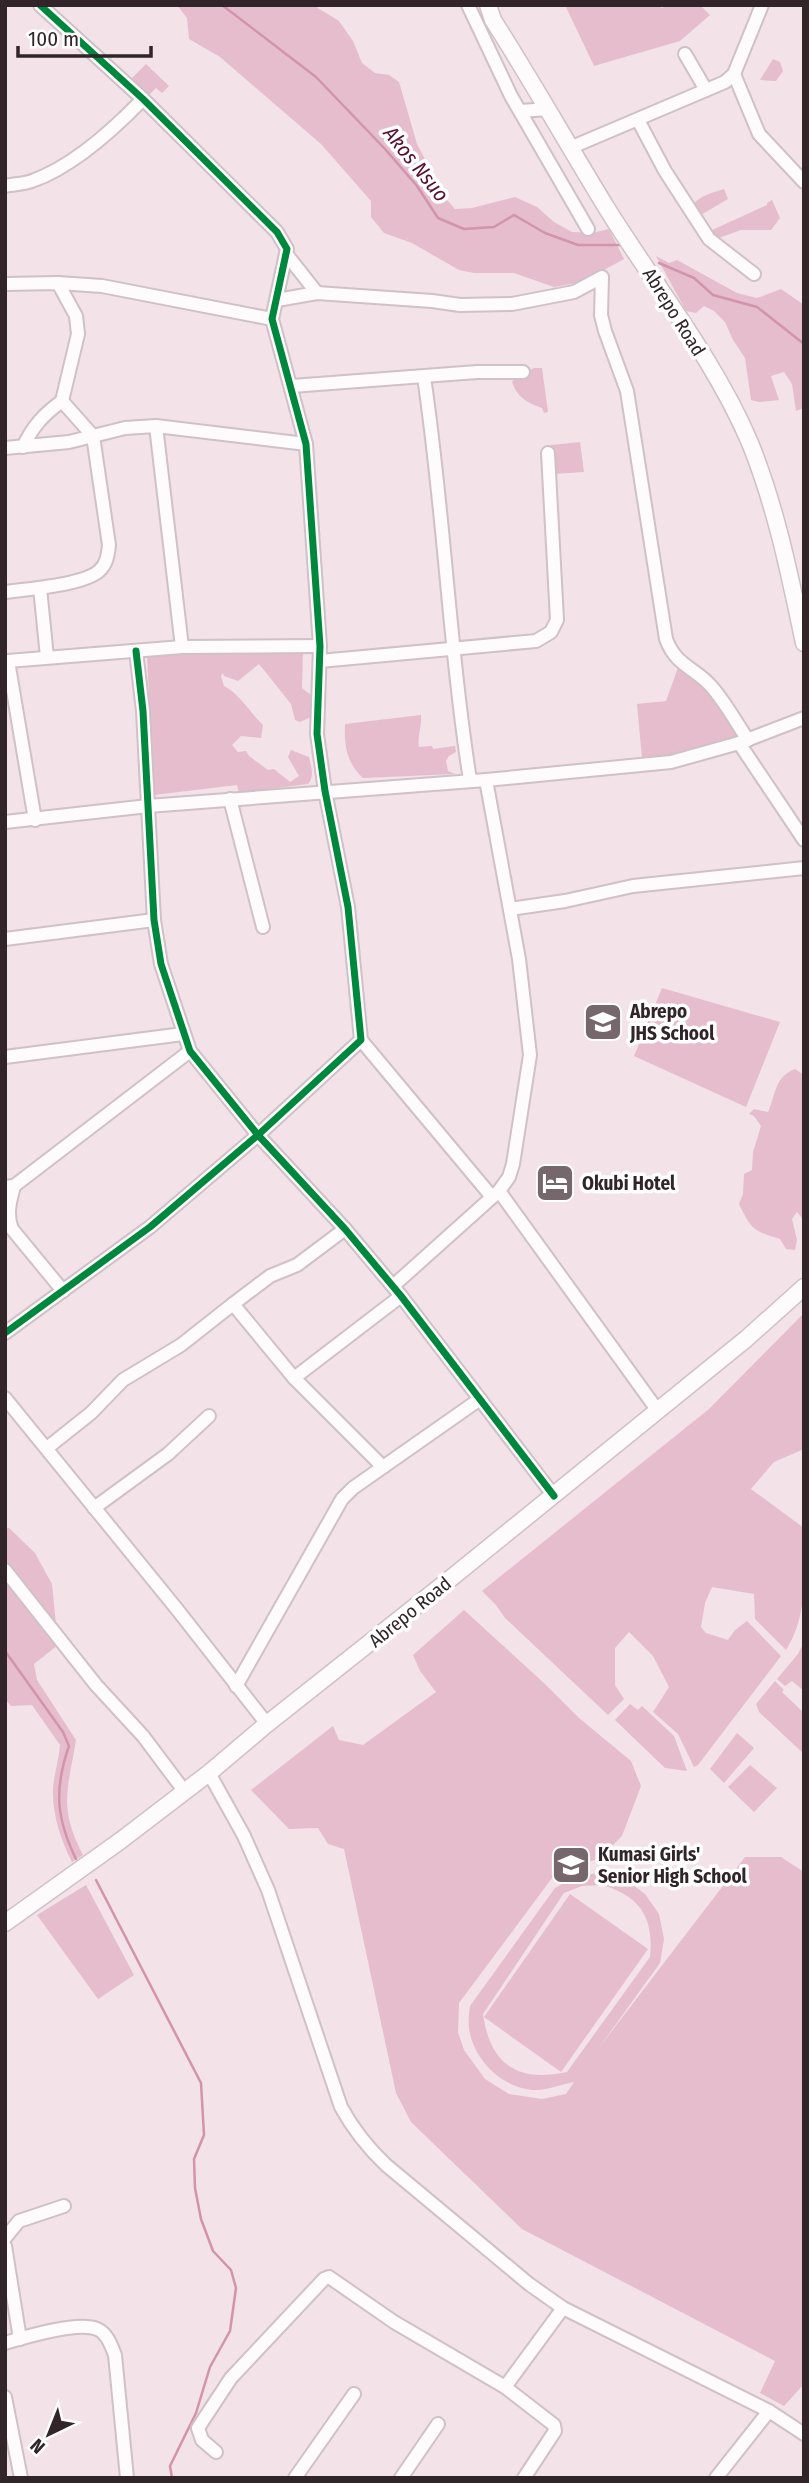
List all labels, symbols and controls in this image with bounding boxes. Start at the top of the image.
scale bar [18,14,150,58]
text: 100 m [28,26,79,52]
water label: Akos Nsuo [377,120,454,207]
street label: Abrepo Road [638,264,710,360]
place label: Abrepo JHS School [629,1000,715,1045]
school or university icon: Abrepo JHS School [582,1001,624,1043]
hotel icon: Okubi Hotel [534,1162,576,1204]
place label: Okubi Hotel [582,1172,676,1195]
street label: Abrepo Road [364,1572,456,1652]
place label: Kumasi Girls' Senior High School [598,1843,748,1888]
school or university icon: Kumasi Girls' Senior High School [550,1844,592,1886]
north arrow [14,2399,84,2469]
text: N [26,2434,50,2458]

